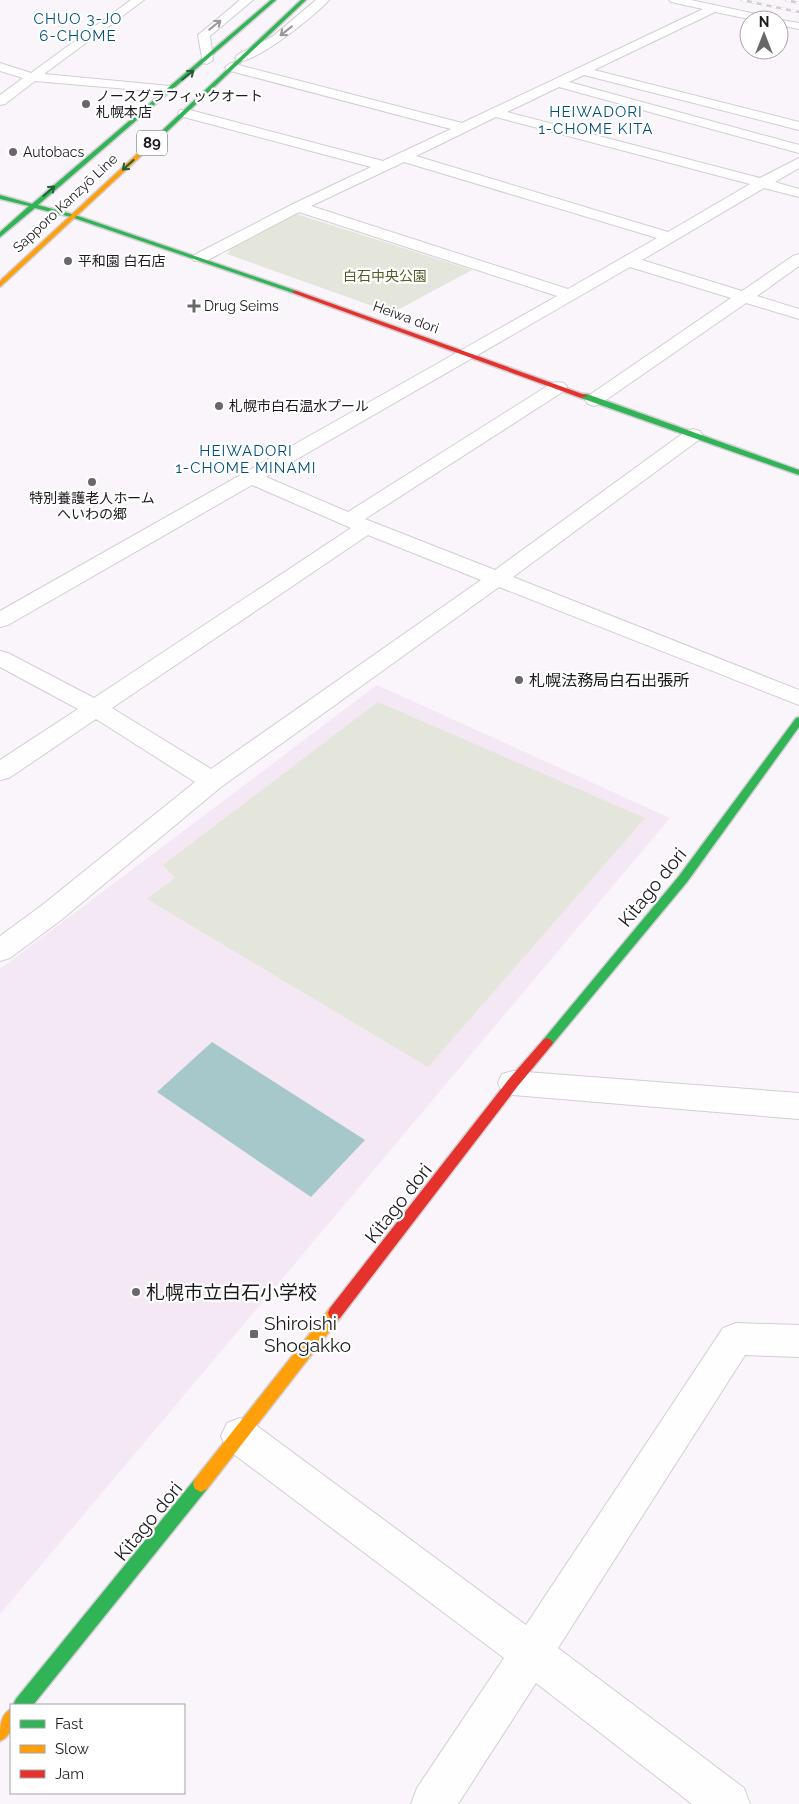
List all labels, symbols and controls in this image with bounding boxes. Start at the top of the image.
district label: CHUO 3-JO 6-CHOME [34,10,122,45]
north arrow [739,10,789,60]
text: N [759,14,769,30]
one-way arrow [208,20,221,31]
one-way arrow [280,26,293,37]
one-way arrow [181,70,194,81]
place label: ノースグラフィックオート 札幌本店 [96,88,263,120]
marker: ノースグラフィックオート 札幌本店 [80,98,92,110]
district label: HEIWADORI 1-CHOME KITA [539,103,653,138]
road number: 89 [137,130,167,156]
place label: Autobacs [23,144,84,160]
marker: Autobacs [7,146,19,158]
street label: Sapporo Kanzyō Line [10,150,120,256]
one-way arrow [121,159,134,171]
one-way arrow [43,185,56,197]
place label: 平和園 白石店 [78,253,166,269]
marker: 平和園 白石店 [62,255,74,267]
park label: 白石中央公園 [343,268,427,284]
place label: Drug Seims [204,298,279,314]
street label: Heiwa dori [371,298,441,336]
marker: Drug Seims [188,300,200,312]
place label: 札幌市白石温水プール [229,398,369,414]
marker: 札幌市白石温水プール [213,400,225,412]
district label: HEIWADORI 1-CHOME MINAMI [176,442,316,477]
marker: 特別養護老人ホーム へいわの郷 [86,476,98,488]
place label: 特別養護老人ホーム へいわの郷 [29,490,155,522]
place label: 札幌法務局白石出張所 [529,671,689,690]
marker: 札幌法務局白石出張所 [513,674,525,686]
street label: Kitago dori [614,843,690,931]
street label: Kitago dori [360,1159,436,1247]
place label: 札幌市立白石小学校 [146,1281,317,1303]
marker: 札幌市立白石小学校 [130,1286,142,1298]
place label: Shiroishi Shogakko [264,1312,351,1356]
marker: Shiroishi Shogakko [248,1328,260,1340]
street label: Kitago dori [110,1477,186,1565]
legend [10,1704,185,1794]
text: Fast [55,1715,83,1733]
text: Slow [55,1740,89,1758]
text: Jam [55,1765,84,1783]

